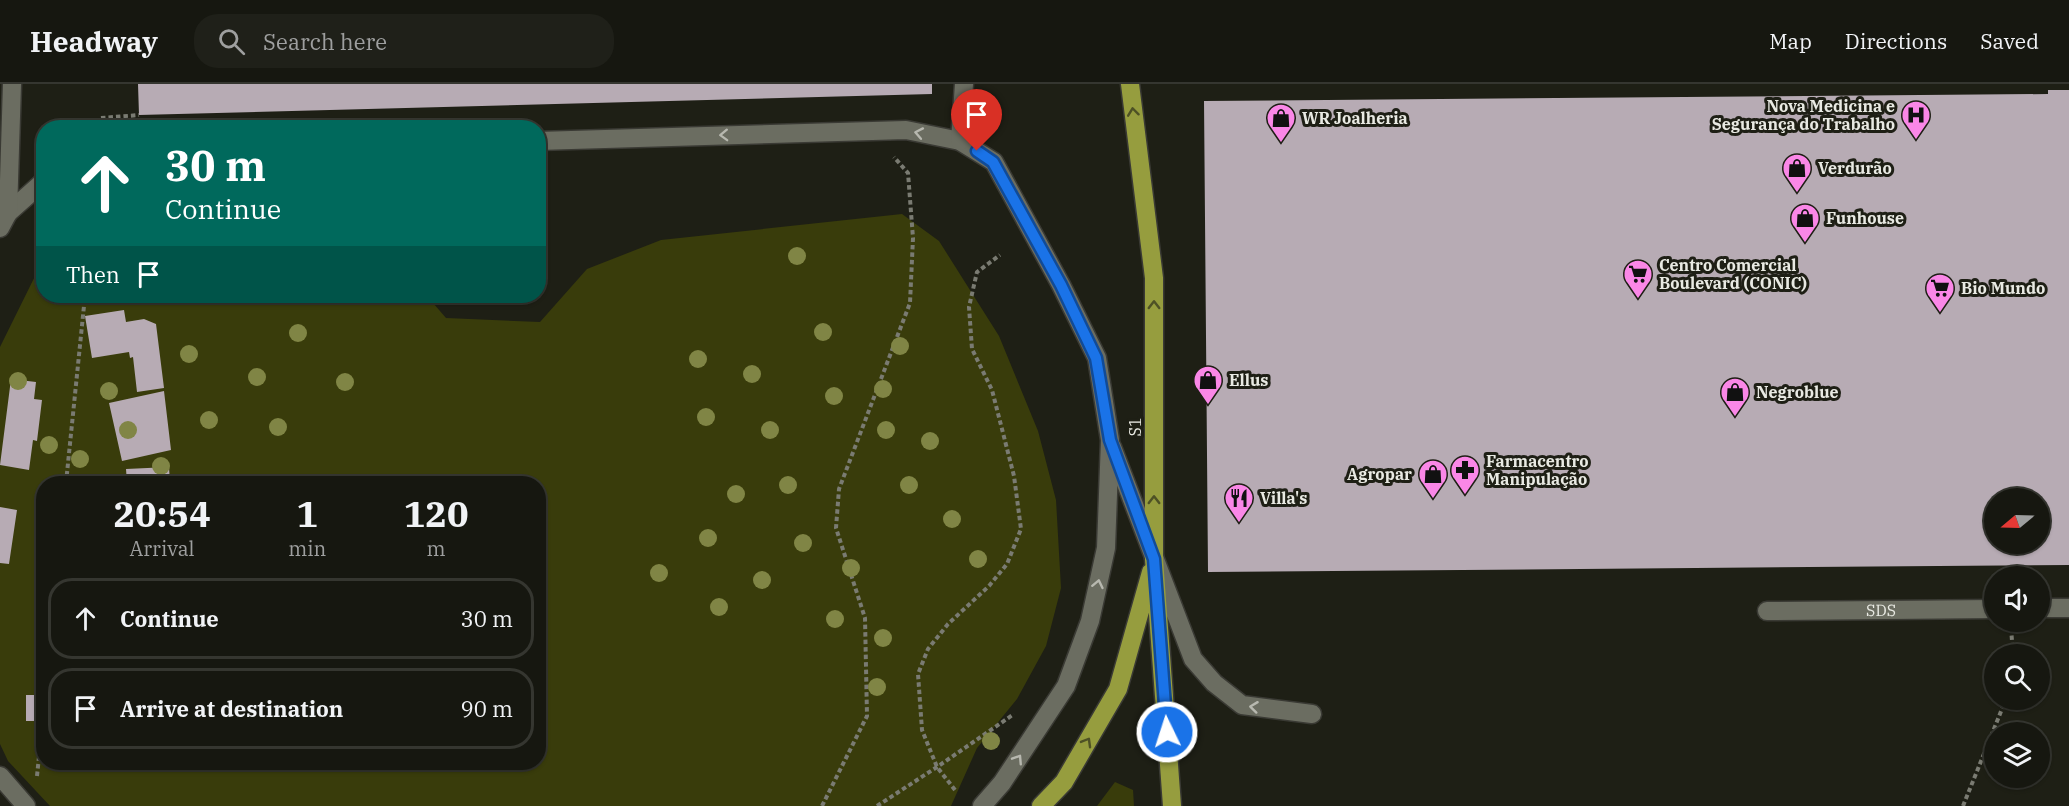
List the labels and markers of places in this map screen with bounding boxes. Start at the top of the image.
pin [951,89,1002,151]
place label: Nova Medicina e Segurança do Trabalho [1712,96,1895,134]
hospital icon: Nova Medicina e Segurança do Trabalho [1900,99,1932,141]
shop icon: WR Joalheria [1265,102,1297,144]
place label: WR Joalheria [1302,108,1408,128]
shop icon: Verdurão [1781,152,1813,194]
place label: Verdurão [1818,158,1892,178]
shop icon: Funhouse [1789,202,1821,244]
place label: Funhouse [1826,208,1904,228]
place label: Centro Comercial Boulevard (CONIC) [1659,255,1807,293]
supermarket icon: Centro Comercial Boulevard (CONIC) [1622,258,1654,300]
supermarket icon: Bio Mundo [1924,272,1956,314]
place label: Bio Mundo [1961,278,2045,298]
shop icon: Ellus [1192,364,1224,406]
place label: Ellus [1229,370,1268,390]
shop icon: Negroblue [1719,376,1751,418]
place label: Negroblue [1756,382,1839,402]
place label: Farmacentro Manipulação [1486,451,1589,489]
pharmacy icon: Farmacentro Manipulação [1449,454,1481,496]
shop icon: Agropar [1417,458,1449,500]
place label: Agropar [1347,464,1412,484]
restaurant icon: Villa's [1223,482,1255,524]
place label: Villa's [1260,488,1307,508]

